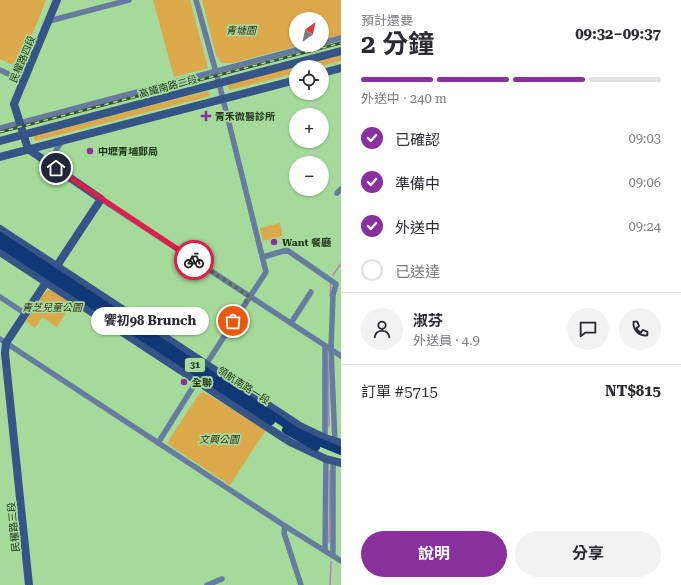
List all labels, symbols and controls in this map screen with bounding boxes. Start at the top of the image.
north arrow [289,12,329,52]
map controls [289,12,329,196]
text: 預計還要 [361,13,413,28]
park label: 青塘園 [226,25,258,36]
text: 09:32–09:37 [575,25,661,43]
text: 2 分鐘 [361,29,434,59]
street label: 民權路四段 [8,34,37,84]
button: locate [289,60,329,100]
street label: 高鐵南路二段 [138,73,199,100]
text: 外送中 · 240 m [361,91,447,106]
button: + [289,108,329,148]
marker: 青禾微醫診所 [200,110,212,122]
place label: 青禾微醫診所 [215,111,275,122]
icon: check [361,127,383,149]
text: 已確認 [395,131,440,149]
text: 09:03 [629,131,661,146]
marker: 中壢青埔郵局 [85,146,95,156]
place label: 中壢青埔郵局 [98,146,158,157]
pin [39,151,73,185]
button: − [289,156,329,196]
icon: home [45,157,67,179]
icon: check [361,171,383,193]
text: 準備中 [395,175,440,193]
text: 09:06 [629,175,661,190]
icon: check [361,215,383,237]
text: 外送中 [395,219,440,237]
text: 09:24 [629,219,661,234]
marker: Want 餐廳 [269,237,279,247]
place label: Want 餐廳 [282,237,331,248]
courier [174,240,214,280]
icon: bike [183,249,205,271]
text: 已送達 [395,263,440,281]
park label: 青芝兒童公園 [22,302,84,313]
pin [216,304,250,338]
callout: 饗初98 Brunch [91,307,209,335]
button: person [361,308,403,350]
button: chat [567,308,609,350]
button: phone [619,308,661,350]
icon: bag [222,310,244,332]
text: 淑芬 [413,312,443,330]
text: 饗初98 Brunch [104,313,196,328]
text: 外送員 · 4.9 [413,333,480,348]
road number: 31 [185,358,205,372]
street label: 領航南路一段 [216,364,272,406]
marker: 全聯 [179,377,189,387]
place label: 全聯 [192,377,212,388]
text: NT$815 [605,382,661,400]
text: 訂單 #5715 [361,383,438,401]
park label: 文興公園 [199,434,241,445]
street label: 民權路三段 [5,502,22,552]
button: 說明 [361,531,507,577]
button: 分享 [515,531,661,577]

